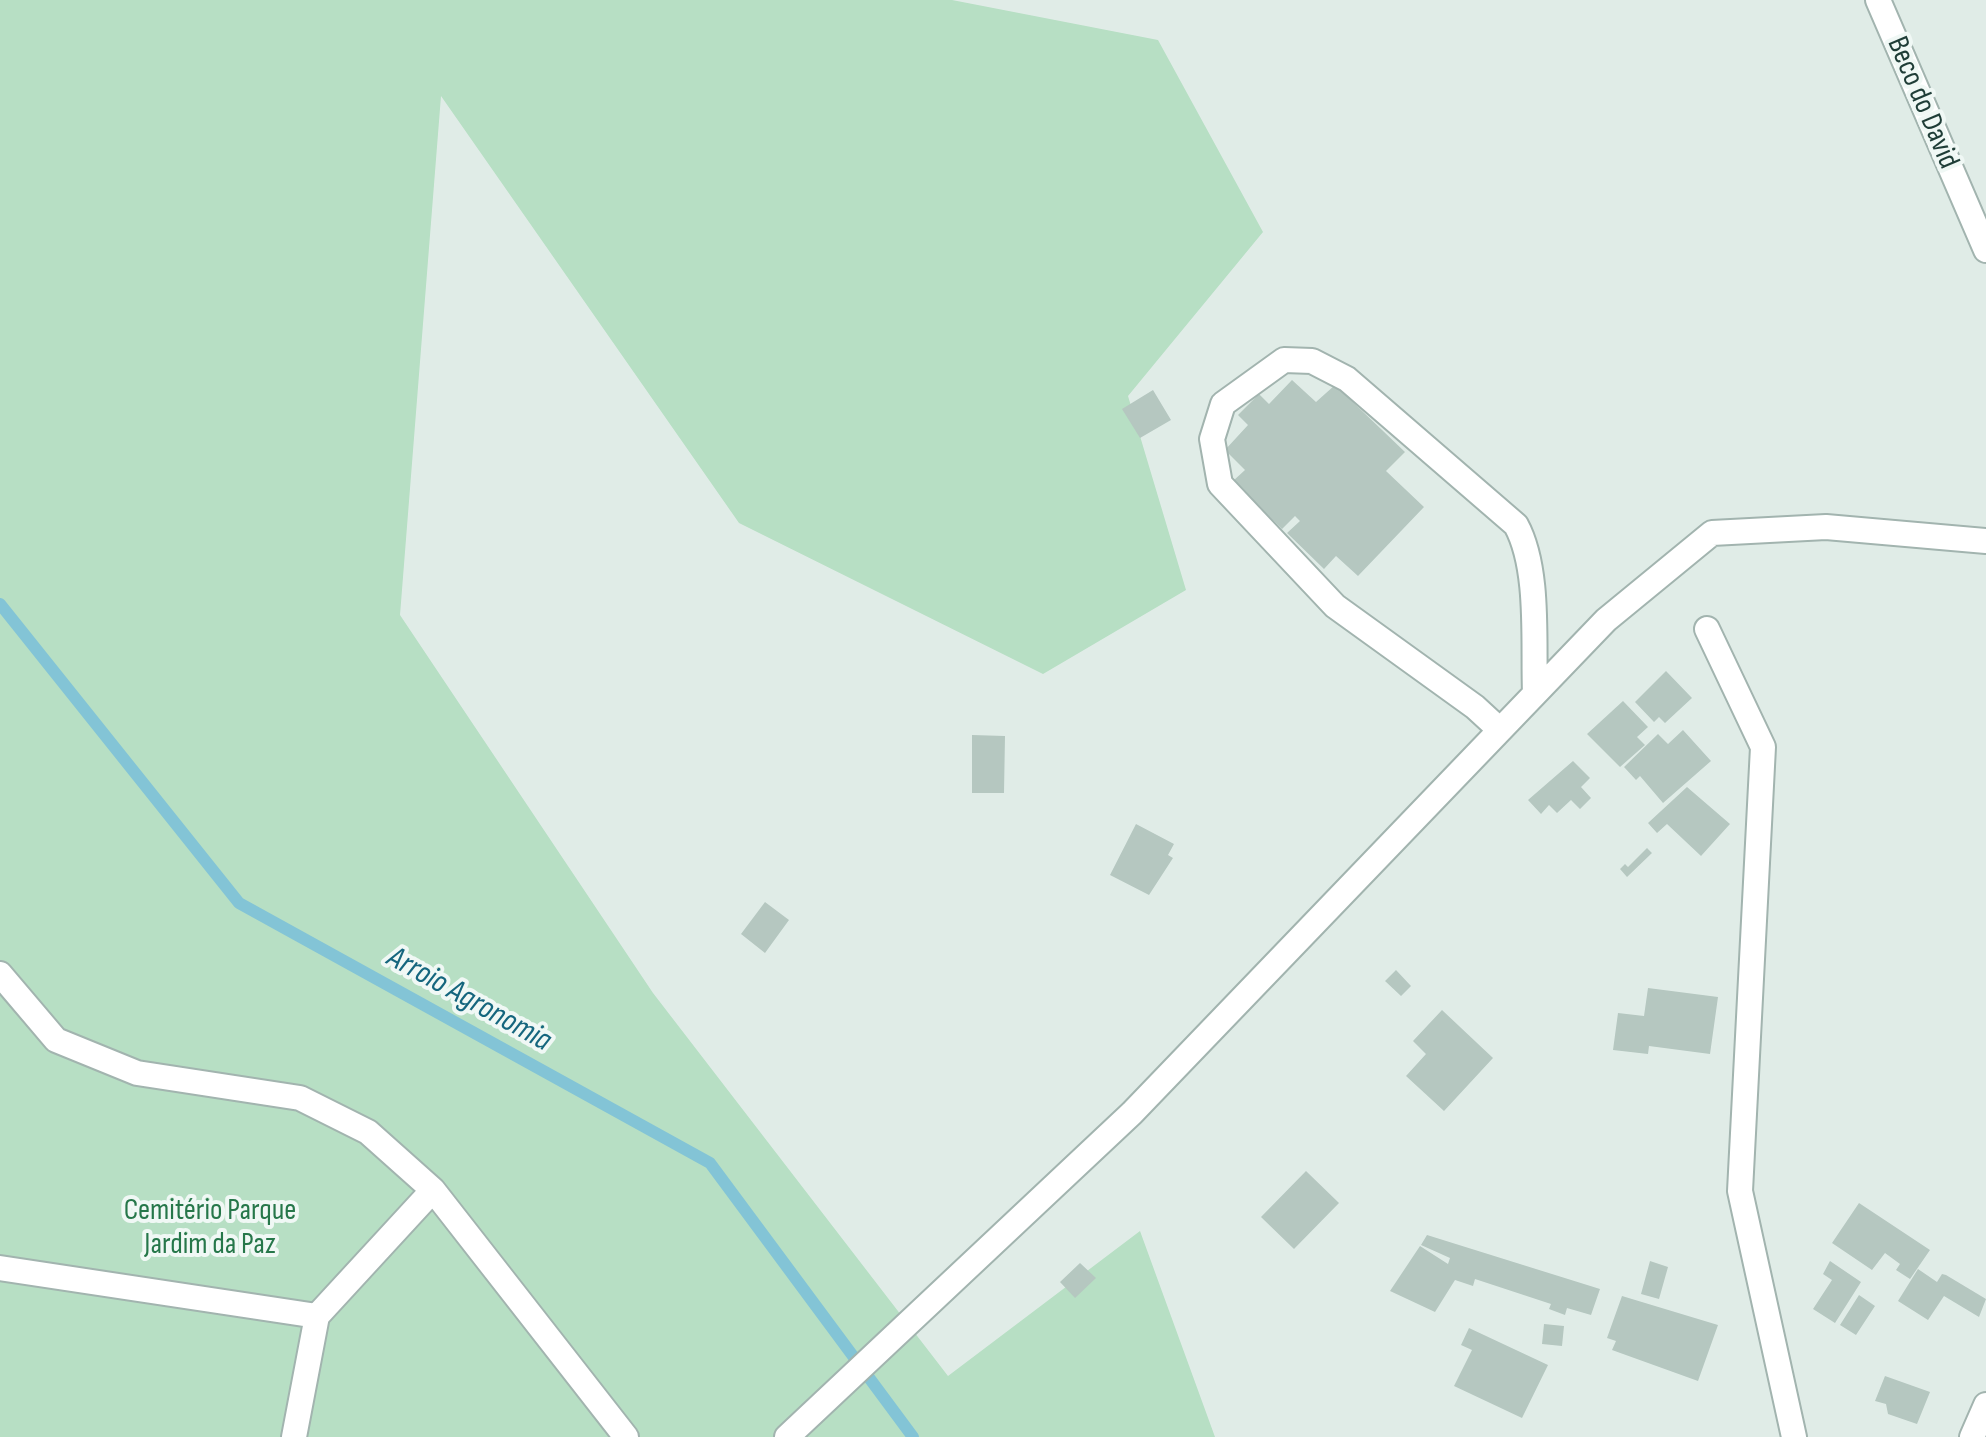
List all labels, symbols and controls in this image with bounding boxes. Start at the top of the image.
street label: Beco do David [1878,32,1966,174]
water label: Arroio Agronomia [380,939,558,1061]
park label: Cemitério Parque Jardim da Paz [124,1193,296,1264]

